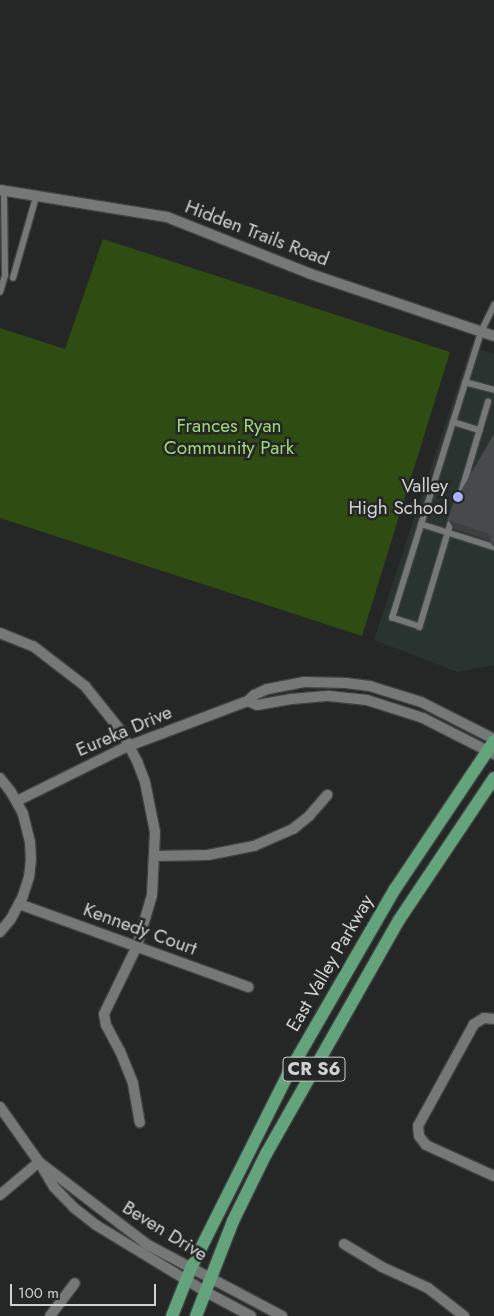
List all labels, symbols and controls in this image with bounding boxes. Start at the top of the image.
street label: Hidden Trails Road [182,195,332,271]
park label: Frances Ryan Community Park [164,415,294,459]
place label: Valley High School [348,475,448,519]
marker: Valley High School [452,491,464,503]
street label: Eureka Drive [73,701,175,761]
street label: East Valley Parkway [282,891,378,1035]
street label: Kennedy Court [80,898,200,960]
road number: CR S6 [282,1054,346,1084]
street label: Beven Drive [118,1196,212,1266]
scale bar [12,1274,159,1306]
text: 100 m [18,1282,59,1304]

